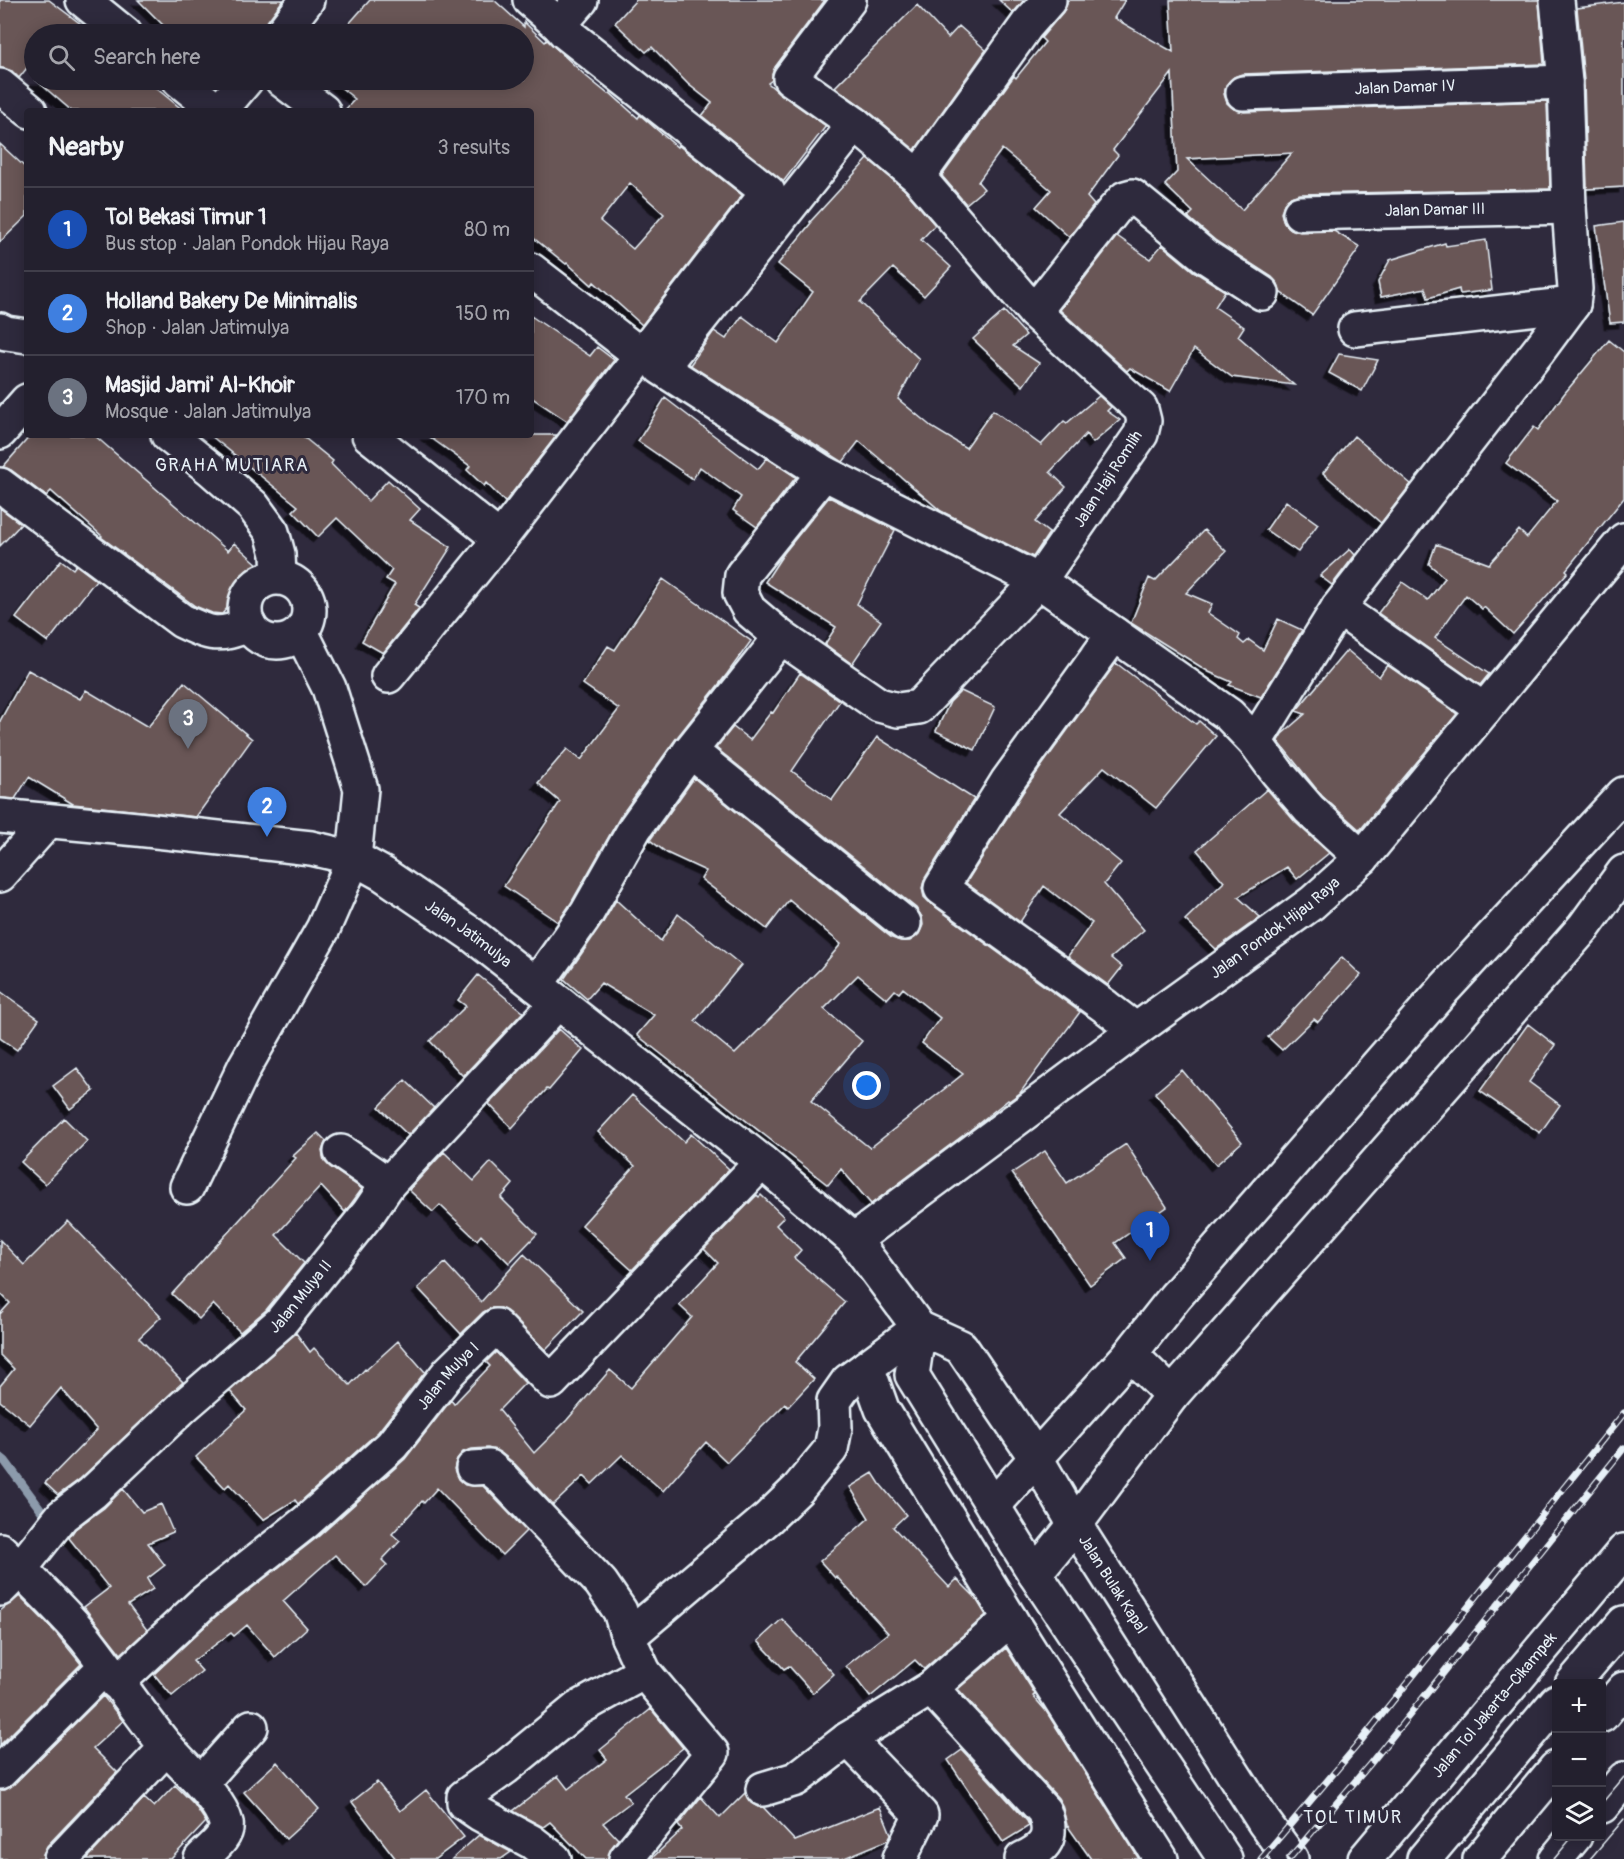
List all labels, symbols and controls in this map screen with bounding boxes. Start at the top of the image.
search box [24,24,534,90]
icon: search [45,41,78,74]
text: Search here [93,43,200,71]
street label: Jalan Damar IV [1354,76,1456,99]
text: Nearby [48,131,124,163]
text: 3 results [438,135,510,160]
street label: Jalan Damar III [1385,199,1485,221]
text: Tol Bekasi Timur 1 [105,203,267,231]
text: 1 [64,217,71,242]
text: 80 m [464,217,510,242]
text: Bus stop · Jalan Pondok Hijau Raya [105,231,389,256]
text: Holland Bakery De Minimalis [105,287,357,315]
text: 2 [62,301,73,326]
text: 150 m [456,301,510,326]
text: Shop · Jalan Jatimulya [105,315,289,340]
text: Masjid Jami' Al-Khoir [105,371,295,399]
text: 3 [62,385,73,410]
text: 170 m [456,385,510,410]
text: Mosque · Jalan Jatimulya [105,399,311,424]
street label: Jalan Haji Romlih [1069,427,1147,531]
district label: GRAHA MUTIARA [155,454,309,477]
pin: 3 [168,700,207,749]
pin: 2 [248,788,286,837]
street label: Jalan Pondok Hijau Raya [1206,873,1344,983]
street label: Jalan Jatimulya [421,896,516,972]
your location [852,1071,881,1100]
pin: 1 [1130,1212,1170,1261]
street label: Jalan Mulya II [265,1256,336,1338]
street label: Jalan Mulya I [413,1338,484,1414]
street label: Jalan Bulak Kapal [1074,1531,1151,1637]
street label: Jalan Tol Jakarta–Cikampek [1427,1628,1561,1782]
map controls [1552,1679,1606,1841]
button: + [1552,1679,1606,1733]
button: − [1552,1733,1606,1787]
button: layers [1552,1787,1606,1841]
district label: TOL TIMUR [1303,1806,1403,1829]

